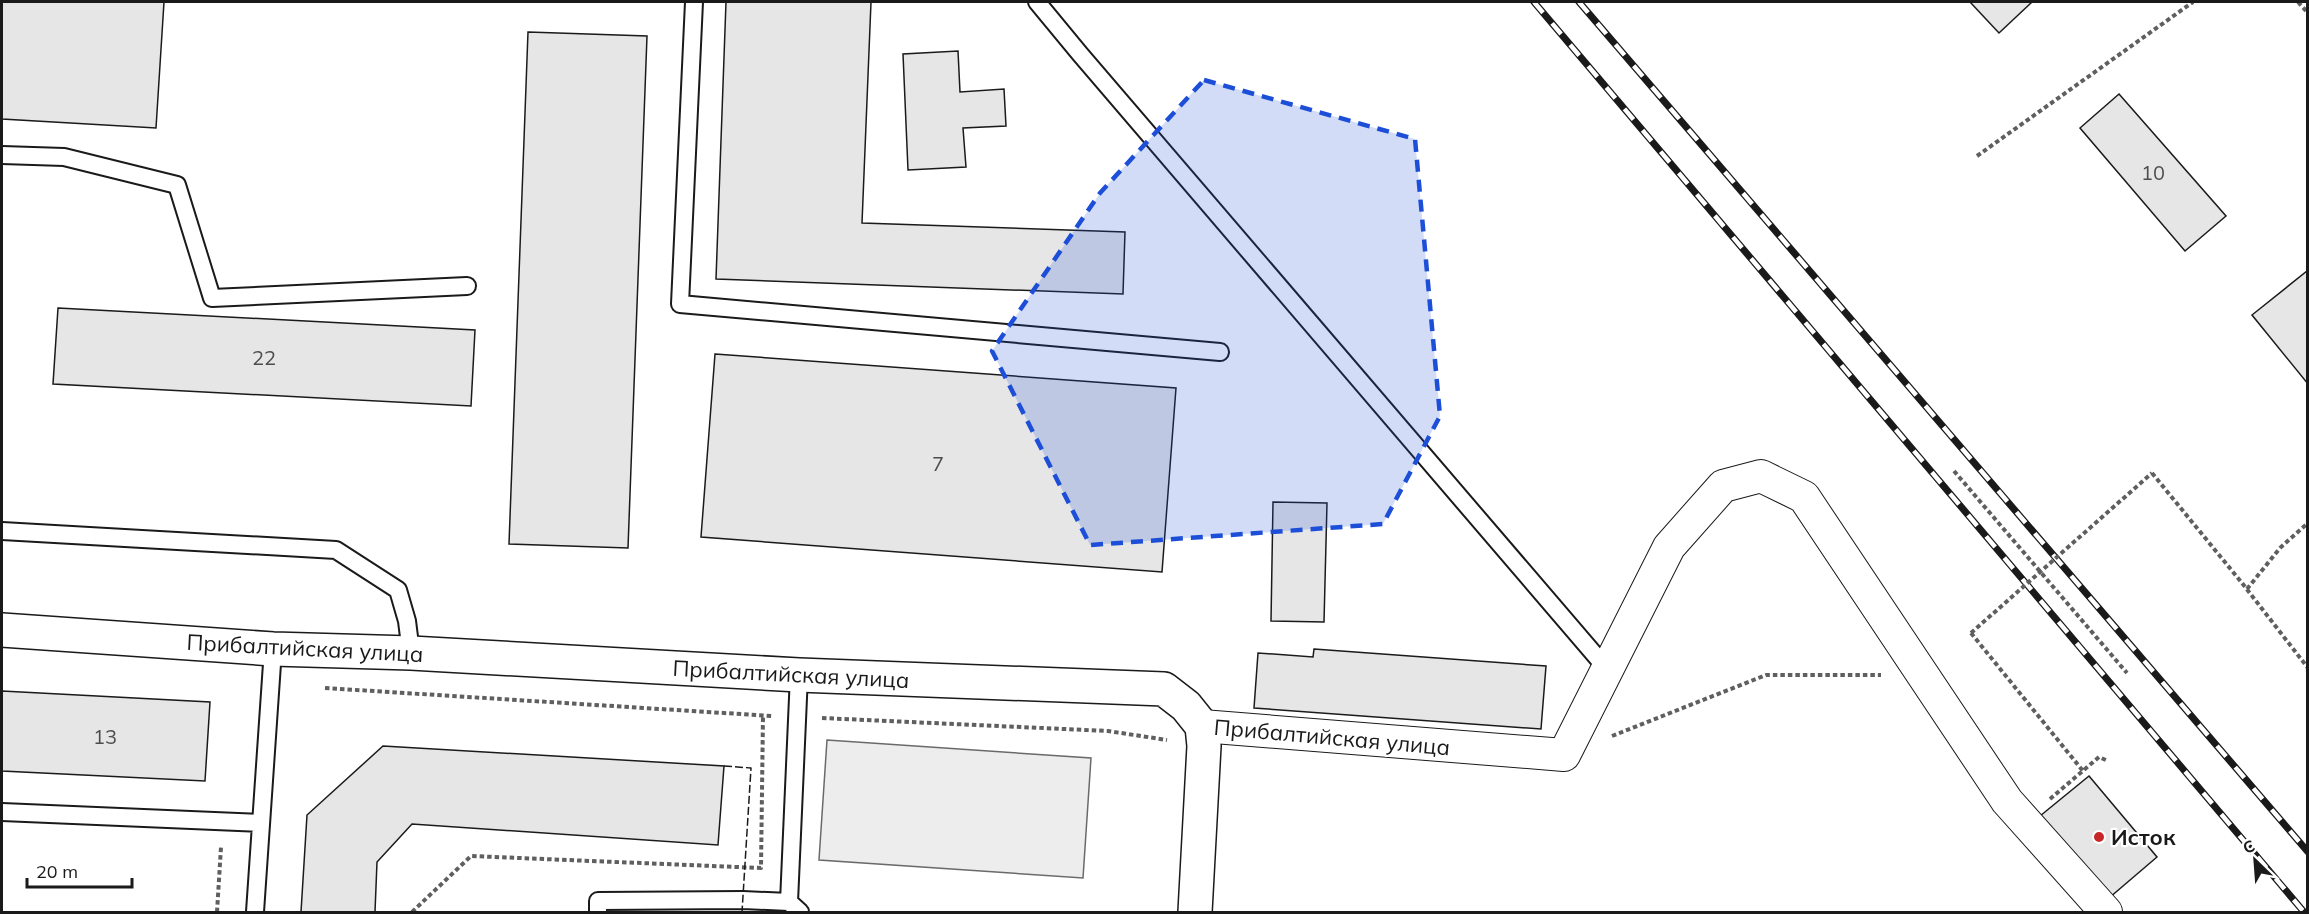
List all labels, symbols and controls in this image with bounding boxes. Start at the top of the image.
house number: 10 [2141,160,2165,185]
house number: 22 [252,345,276,370]
house number: 7 [932,451,944,476]
street label: Прибалтийская улица [186,628,424,668]
street label: Прибалтийская улица [672,654,910,694]
street label: Прибалтийская улица [1213,713,1451,761]
house number: 13 [93,724,117,749]
place label: Исток [2111,823,2176,851]
marker: Исток [2092,830,2106,844]
north arrow [2225,830,2285,890]
text: С [2239,835,2258,858]
scale bar [27,851,132,889]
text: 20 m [36,860,78,883]

